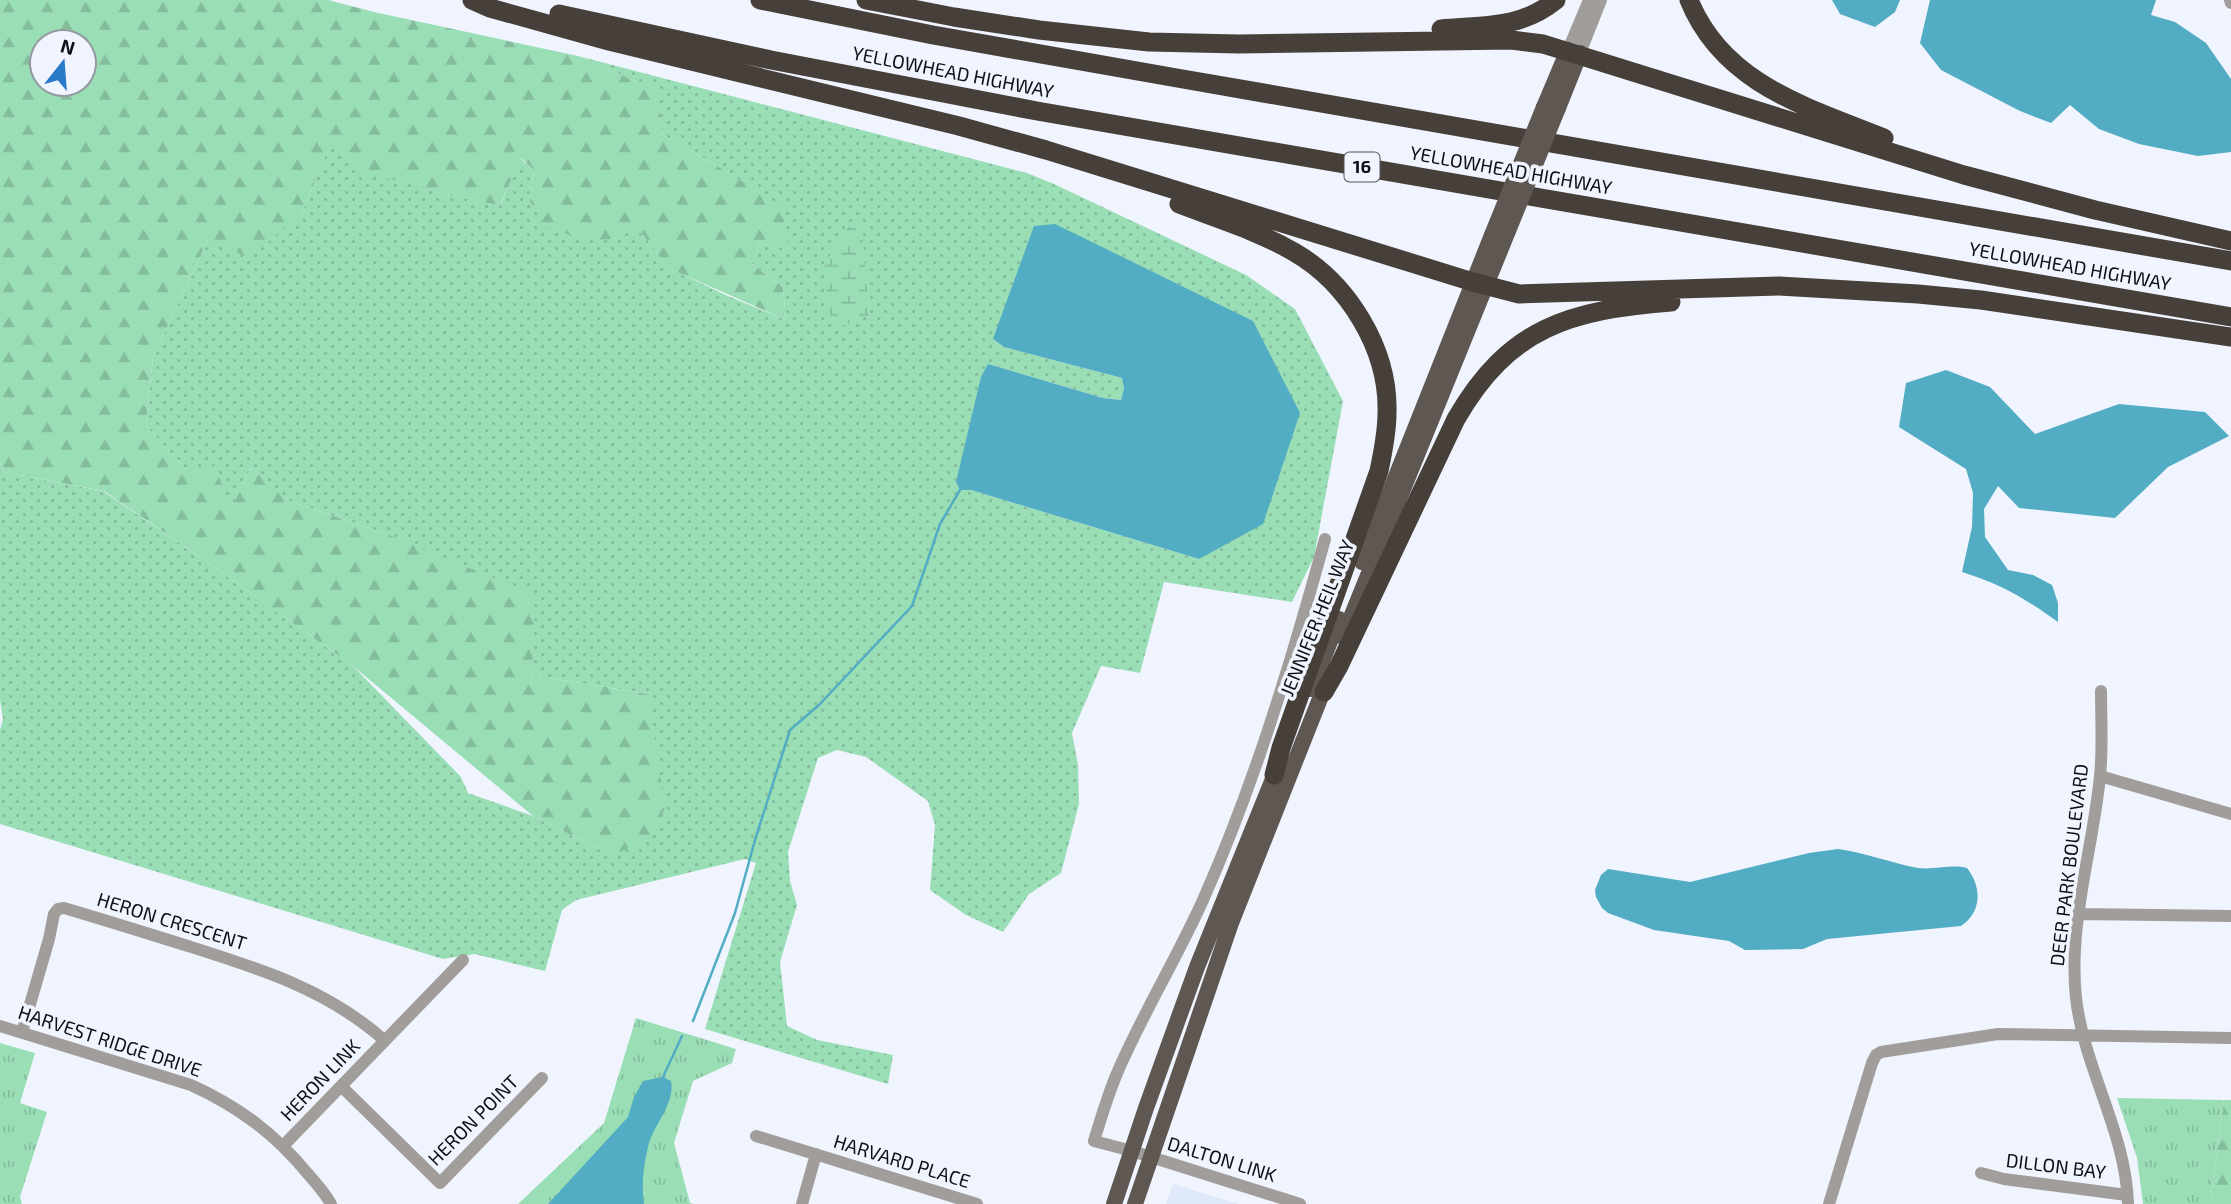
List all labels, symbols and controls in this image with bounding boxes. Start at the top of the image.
north arrow [28,28,98,98]
text: N [58,33,78,59]
street label: YELLOWHEAD HIGHWAY [850,41,1056,102]
street label: YELLOWHEAD HIGHWAY [1408,140,1614,199]
road number: 16 [1344,152,1380,182]
street label: YELLOWHEAD HIGHWAY [1967,236,2173,295]
street label: JENNIFER HEIL WAY [1275,536,1358,699]
street label: DEER PARK BOULEVARD [2045,762,2092,968]
street label: HERON CRESCENT [95,887,250,954]
street label: HARVEST RIDGE DRIVE [16,1000,205,1081]
street label: HERON LINK [275,1034,364,1125]
street label: HERON POINT [423,1070,523,1170]
street label: HARVARD PLACE [831,1129,973,1192]
street label: DALTON LINK [1165,1131,1279,1186]
street label: DILLON BAY [2005,1148,2108,1183]

